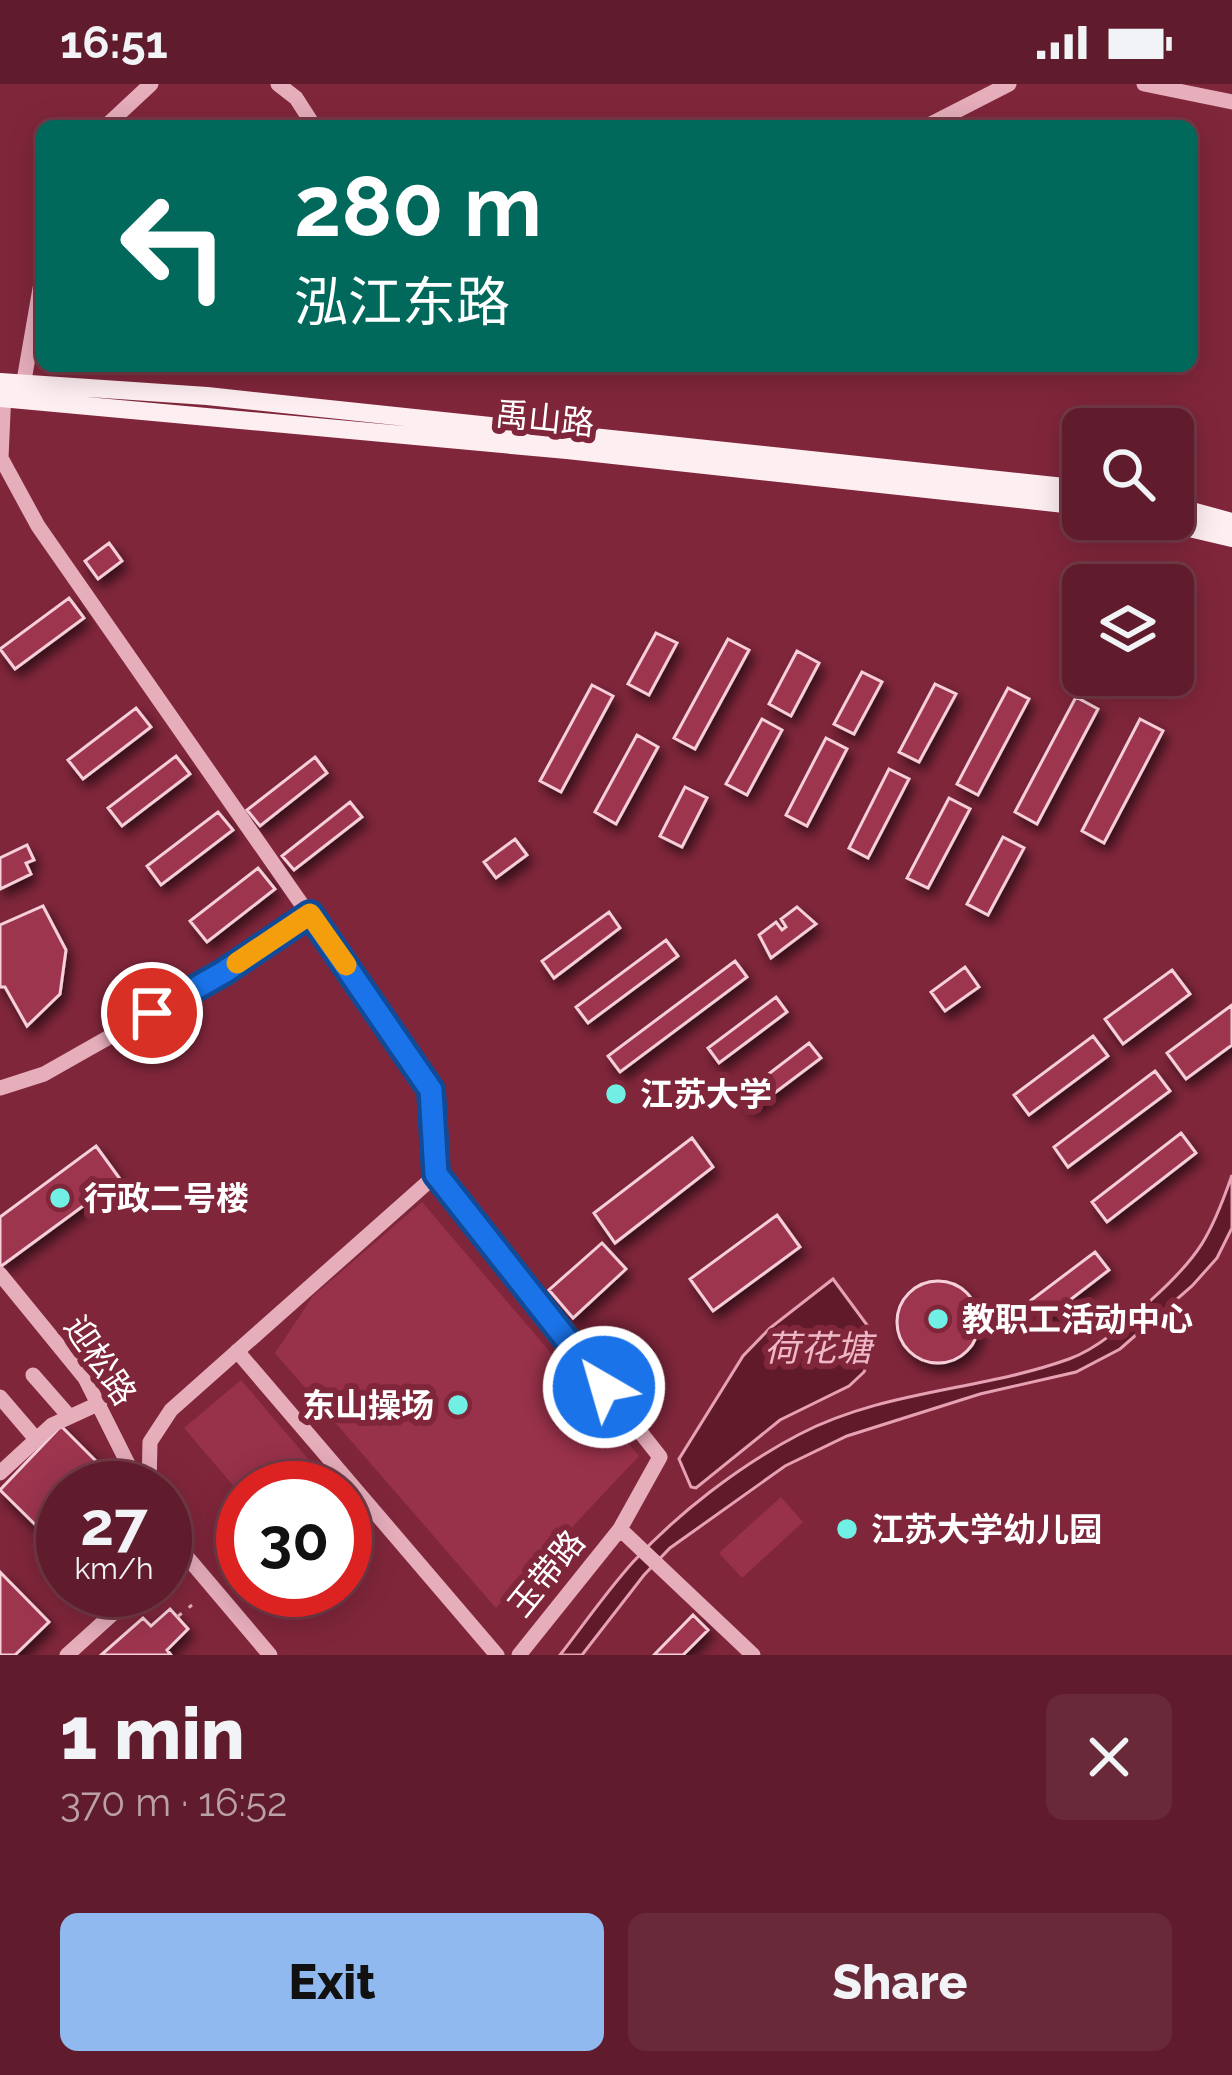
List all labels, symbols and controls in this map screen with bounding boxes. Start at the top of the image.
text: 16:51 [60,16,168,69]
text: 280 m [294,157,542,256]
icon: left [96,168,252,324]
text: 泓江东路 [294,270,510,334]
street label: 禹山路 [494,394,596,443]
map controls [1062,408,1194,696]
button: search [1062,408,1194,540]
button: layers [1062,564,1194,696]
pin [101,962,203,1064]
icon: arrive [119,980,185,1046]
place label: 江苏大学 [640,1075,772,1114]
marker: 江苏大学 [603,1081,629,1107]
place label: 行政二号楼 [84,1179,249,1218]
marker: 行政二号楼 [47,1185,73,1211]
place label: 教职工活动中心 [962,1300,1193,1339]
marker: 教职工活动中心 [925,1306,951,1332]
street label: 迎松路 [57,1308,144,1412]
position arrow [541,1324,667,1450]
water label: 荷花塘 [764,1327,877,1369]
place label: 东山操场 [302,1386,434,1425]
marker: 东山操场 [445,1392,471,1418]
speed limit sign: 30 [216,1461,372,1617]
text: 27 [80,1489,148,1559]
place label: 江苏大学幼儿园 [871,1510,1102,1549]
marker: 江苏大学幼儿园 [834,1516,860,1542]
street label: 玉带路 [500,1523,593,1624]
text: km/h [74,1551,154,1586]
text: 1 min [60,1691,245,1776]
button: close [1046,1694,1172,1820]
text: 370 m · 16:52 [60,1779,287,1825]
button: Exit [60,1913,604,2051]
button: Share [628,1913,1172,2051]

